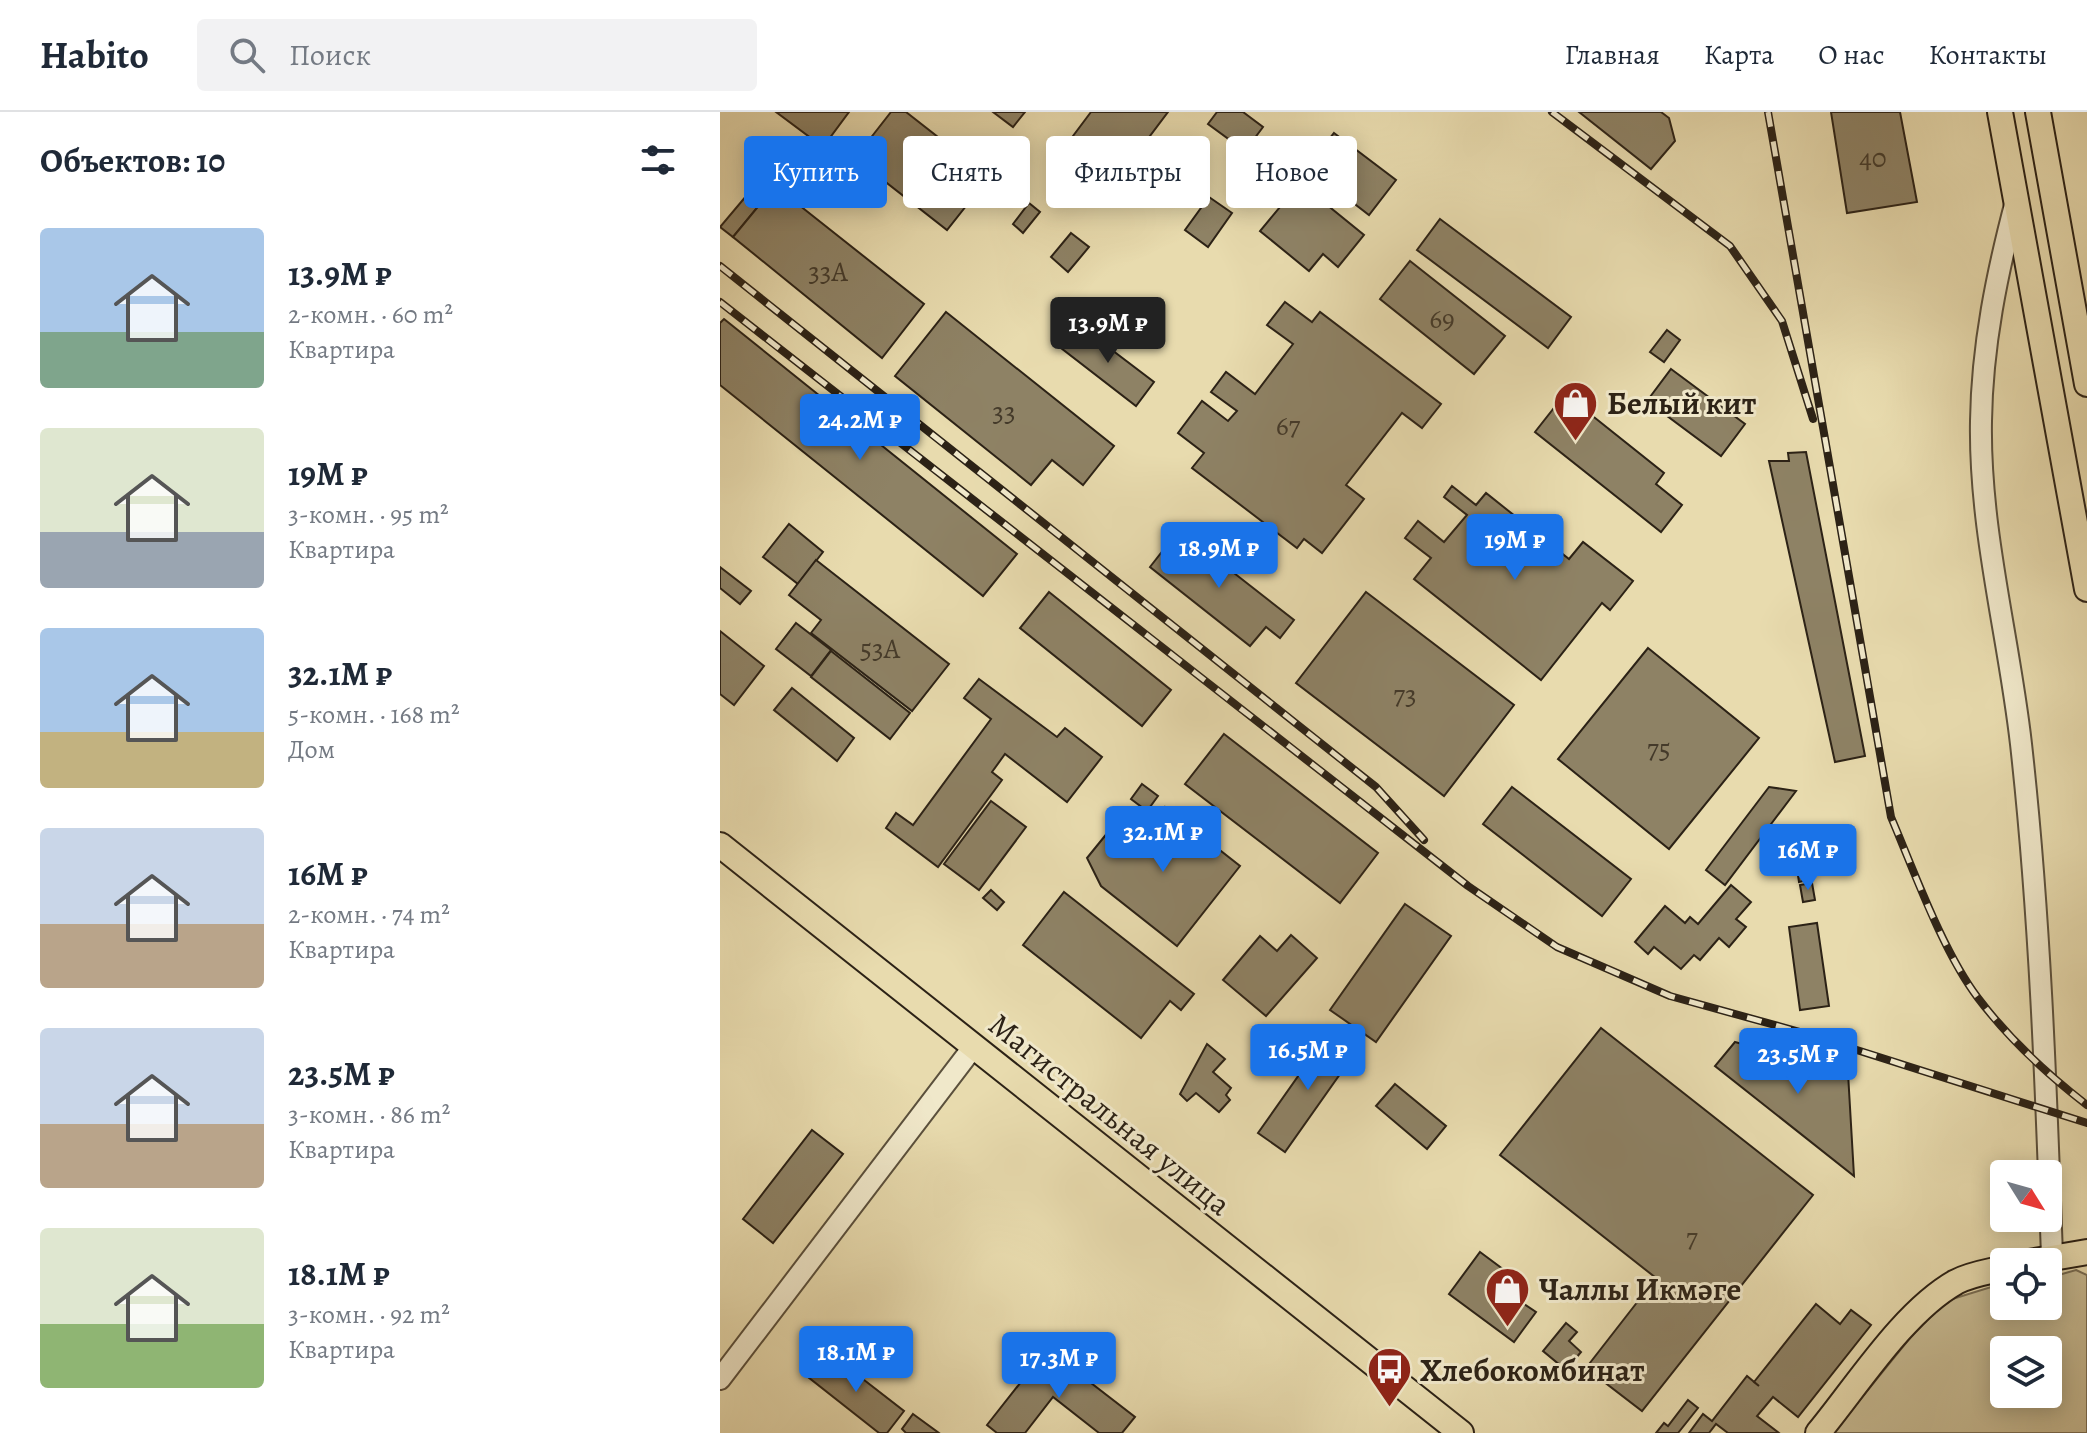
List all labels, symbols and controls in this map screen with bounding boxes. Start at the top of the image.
search box [197,19,757,91]
text: Habito [40,29,149,81]
icon: search [225,33,269,77]
text: Поиск [289,35,371,75]
text: Главная [1564,36,1660,74]
text: Карта [1704,36,1774,74]
text: О нас [1818,36,1885,74]
text: Контакты [1929,36,2047,74]
chip: Купить [744,136,887,208]
chip: Снять [903,136,1030,208]
chip: Фильтры [1046,136,1210,208]
chip: Новое [1226,136,1357,208]
text: Объектов: 10 [40,137,225,184]
icon: filters [636,138,680,182]
house number: 40 [1859,139,1887,177]
text: 13.9M ₽ [288,250,392,297]
house number: 33А [808,253,848,291]
icon: home [104,260,200,356]
text: 2-комн. · 60 m² [288,297,453,332]
pin: 13.9M ₽ [1034,297,1182,365]
house number: 69 [1429,300,1455,338]
text: 13.9M ₽ [1068,305,1148,340]
text: Квартира [288,332,395,367]
shop icon: Белый кит [1552,379,1600,442]
place label: Белый кит [1607,381,1757,425]
house number: 33 [992,393,1016,431]
pin: 24.2M ₽ [786,394,934,462]
text: 24.2M ₽ [818,402,902,437]
house number: 67 [1276,407,1301,445]
text: 19M ₽ [288,450,368,497]
icon: home [104,460,200,556]
text: 3-комн. · 95 m² [288,497,449,532]
pin: 19M ₽ [1459,514,1571,582]
pin: 18.9M ₽ [1145,522,1293,590]
text: 19M ₽ [1485,522,1545,557]
text: 18.9M ₽ [1179,530,1259,565]
text: Квартира [288,532,395,567]
house number: 53А [860,630,901,668]
text: 32.1M ₽ [288,650,392,697]
icon: home [104,660,200,756]
house number: 73 [1393,676,1417,714]
text: 5-комн. · 168 m² [288,697,459,732]
house number: 75 [1647,730,1671,768]
text: Дом [288,732,335,767]
pin: 32.1M ₽ [1089,806,1237,874]
text: 32.1M ₽ [1123,814,1203,849]
pin: 16M ₽ [1752,824,1864,892]
text: 16M ₽ [1777,832,1839,867]
text: 16M ₽ [288,850,368,897]
icon: home [104,860,200,956]
text: 2-комн. · 74 m² [288,897,450,932]
text: Квартира [288,932,395,967]
street label: Магистральная улица [980,1002,1241,1226]
pin: 16.5M ₽ [1234,1024,1382,1092]
pin: 23.5M ₽ [1724,1028,1872,1096]
text: 16.5M ₽ [1268,1032,1348,1067]
text: 23.5M ₽ [1757,1036,1839,1071]
text: 23.5M ₽ [288,1050,395,1097]
icon: home [104,1060,200,1156]
text: 3-комн. · 86 m² [288,1097,450,1132]
text: Квартира [288,1132,395,1167]
north arrow [1990,1160,2062,1232]
map controls [1990,1160,2062,1408]
house number: 7 [1686,1219,1698,1257]
button: locate [1990,1248,2062,1320]
text: 18.1M ₽ [288,1250,390,1297]
icon: home [104,1260,200,1356]
shop icon: Чаллы Икмәге [1484,1265,1532,1328]
place label: Чаллы Икмәге [1539,1267,1741,1311]
text: 3-комн. · 92 m² [288,1297,450,1332]
pin: 18.1M ₽ [782,1326,930,1394]
text: Квартира [288,1332,395,1367]
pin: 17.3M ₽ [985,1332,1133,1400]
text: 18.1M ₽ [817,1334,895,1369]
button: layers [1990,1336,2062,1408]
text: 17.3M ₽ [1020,1340,1098,1375]
bus stop icon: Хлебокомбинат [1365,1346,1413,1409]
place label: Хлебокомбинат [1420,1348,1645,1392]

